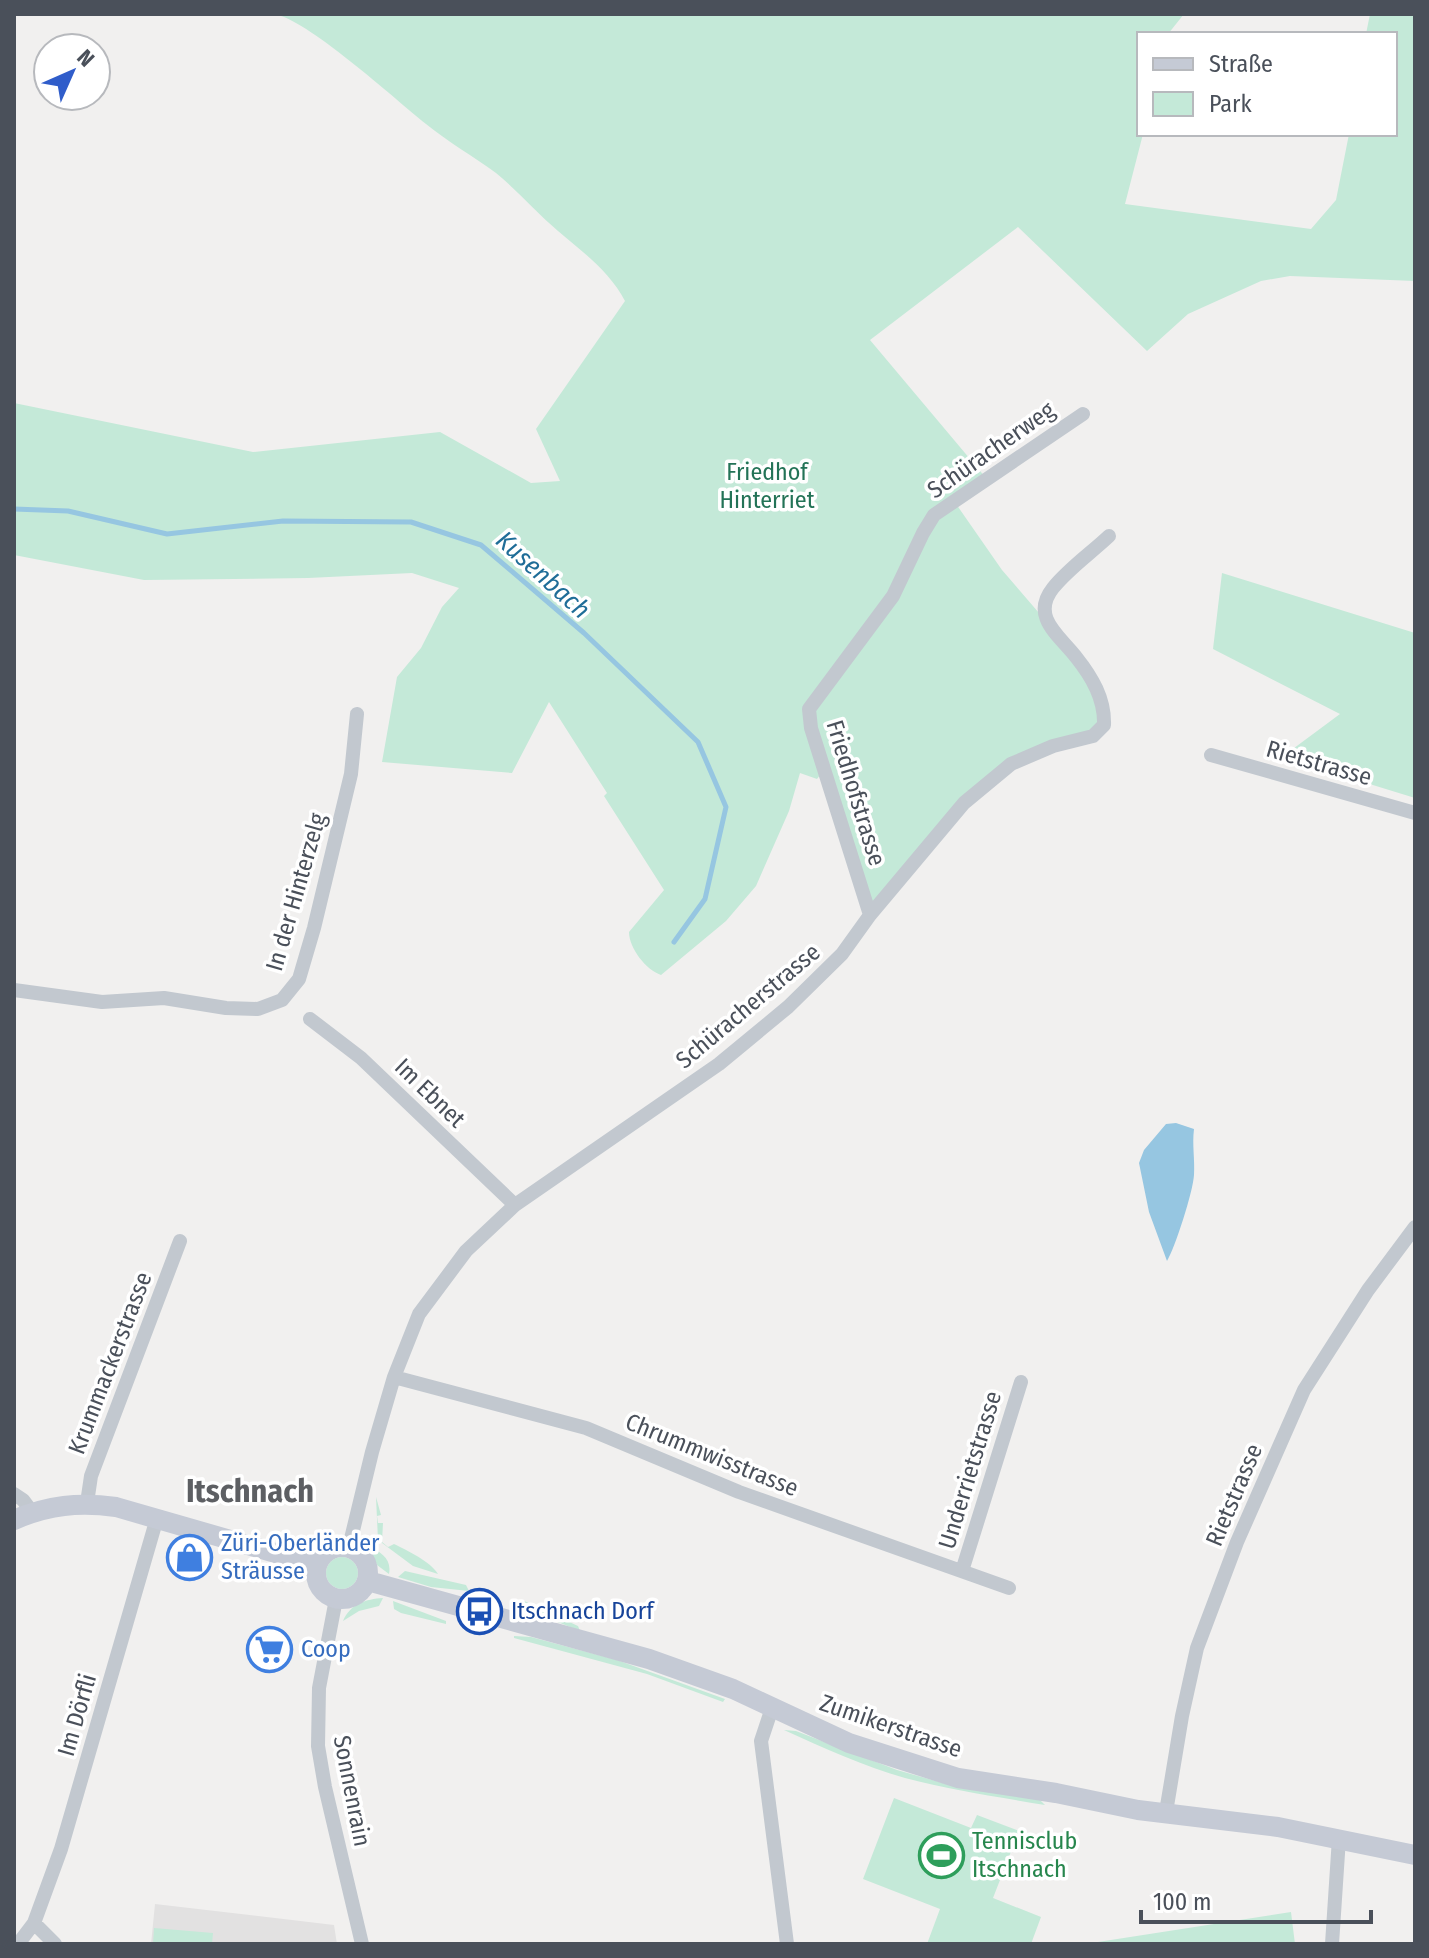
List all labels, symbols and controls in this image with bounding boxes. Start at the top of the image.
north arrow [32,32,112,112]
legend [1137,32,1397,136]
text: N [72,44,100,72]
text: Straße [1209,50,1273,78]
text: Park [1209,90,1252,118]
street label: Schüracherweg [922,395,1061,504]
park label: Friedhof Hinterriet [719,458,815,514]
water label: Kusenbach [490,525,596,625]
street label: Friedhofstrasse [821,717,891,869]
street label: Rietstrasse [1263,735,1375,791]
street label: In der Hinterzelg [260,809,332,974]
street label: Schüracherstrasse [670,938,826,1074]
street label: Im Ebnet [389,1053,471,1133]
street label: Krummackerstrasse [62,1268,158,1458]
street label: Underrietstrasse [933,1388,1007,1552]
street label: Chrummwisstrasse [622,1408,802,1502]
street label: Rietstrasse [1200,1440,1268,1550]
district label: Itschnach [186,1472,314,1510]
place label: Züri-Oberländer Sträusse [221,1529,380,1585]
shop icon: Züri-Oberländer Sträusse [166,1533,214,1581]
bus stop icon: Itschnach Dorf [456,1587,504,1635]
place label: Itschnach Dorf [511,1597,655,1625]
supermarket icon: Coop [246,1625,294,1673]
place label: Coop [301,1635,351,1663]
street label: Im Dörfli [52,1671,102,1759]
street label: Zumikerstrasse [816,1689,966,1763]
street label: Sonnenrain [328,1733,376,1849]
place label: Tennisclub Itschnach [972,1827,1077,1883]
sports icon: Tennisclub Itschnach [917,1831,965,1879]
scale bar [1141,1874,1371,1924]
text: 100 m [1153,1888,1211,1916]

